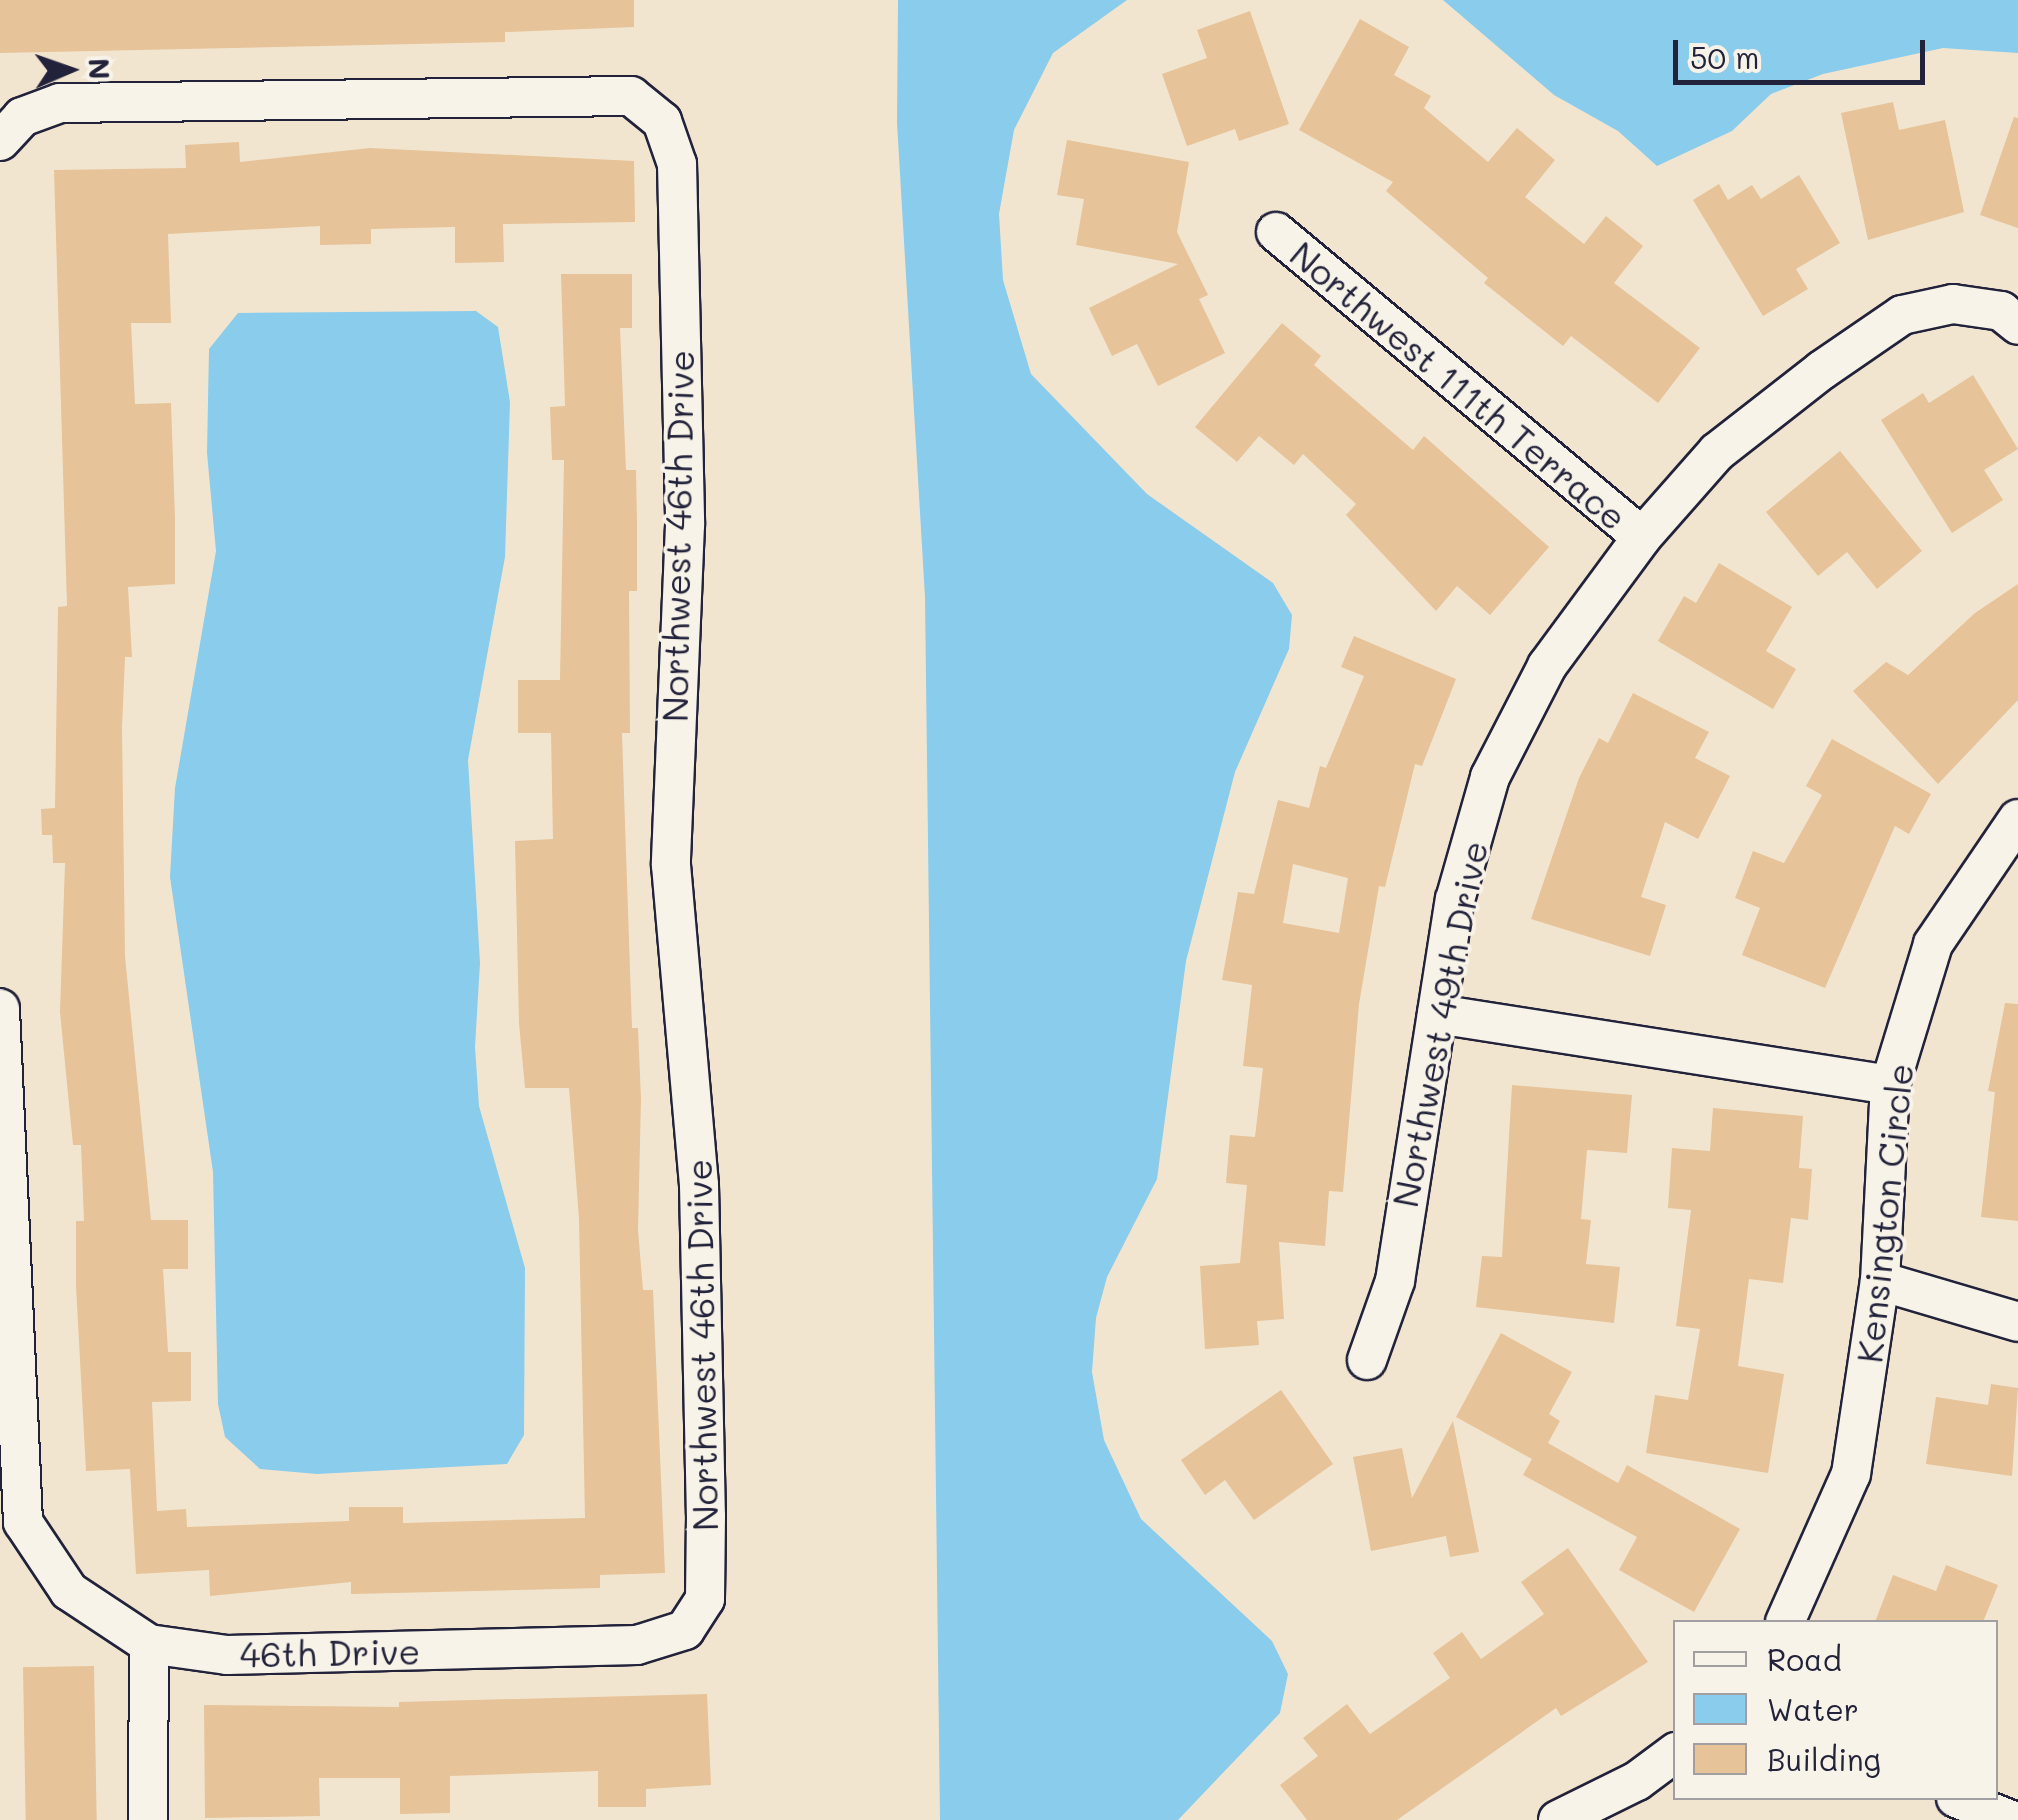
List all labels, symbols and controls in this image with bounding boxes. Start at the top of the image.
north arrow [20,20,120,120]
scale bar [1678,20,1930,82]
text: 50 m [1690,37,1760,77]
text: N [82,58,118,80]
street label: Northwest 111th Terrace [1283,232,1635,538]
street label: Northwest 46th Drive [653,350,701,722]
street label: Northwest 49th Drive [1383,838,1495,1210]
street label: Kensington Circle [1847,1061,1921,1365]
street label: Northwest 46th Drive [677,1159,725,1531]
legend [1673,1620,1998,1800]
street label: 46th Drive [239,1629,421,1675]
text: Road [1767,1639,1842,1679]
text: Water [1767,1689,1859,1729]
text: Building [1767,1739,1881,1779]

